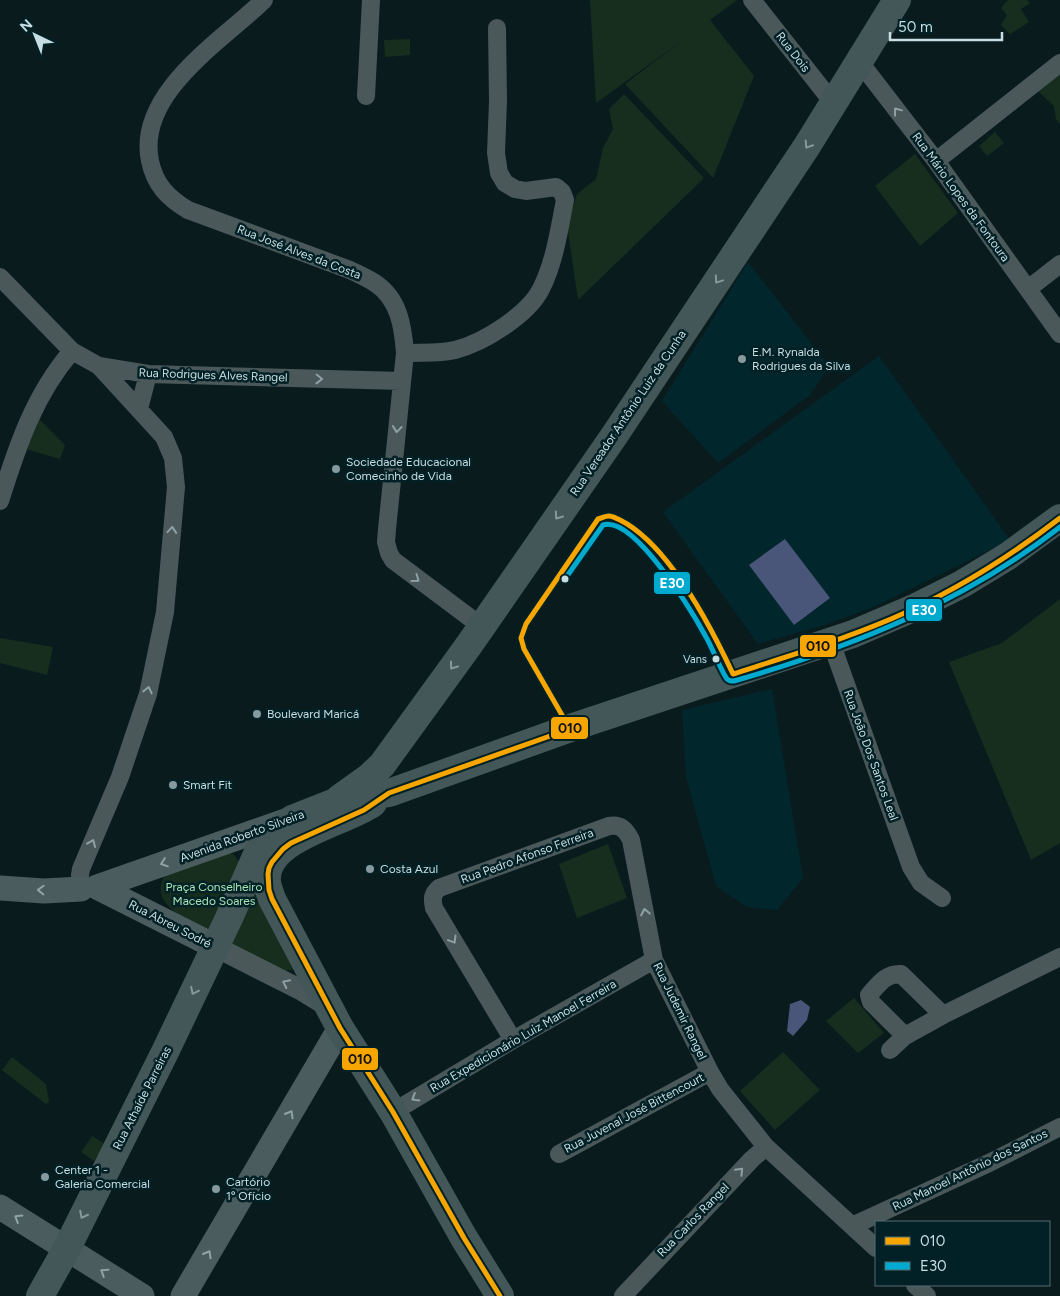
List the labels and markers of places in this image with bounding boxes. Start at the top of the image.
place label: E.M. Rynalda Rodrigues da Silva [752,345,850,373]
marker: E.M. Rynalda Rodrigues da Silva [736,353,748,365]
place label: Sociedade Educacional Comecinho de Vida [346,455,471,483]
marker: Sociedade Educacional Comecinho de Vida [330,463,342,475]
unlabelled marker [560,574,570,584]
place label: Vans [683,653,707,666]
marker: Vans [711,654,721,664]
place label: Boulevard Maricá [267,707,359,721]
marker: Boulevard Maricá [251,708,263,720]
place label: Smart Fit [183,778,233,792]
marker: Smart Fit [167,779,179,791]
place label: Costa Azul [380,862,438,876]
marker: Costa Azul [364,863,376,875]
place label: Center 1 - Galeria Comercial [55,1163,150,1191]
marker: Center 1 - Galeria Comercial [39,1171,51,1183]
place label: Cartório 1º Ofício [226,1175,271,1203]
marker: Cartório 1º Ofício [210,1183,222,1195]

